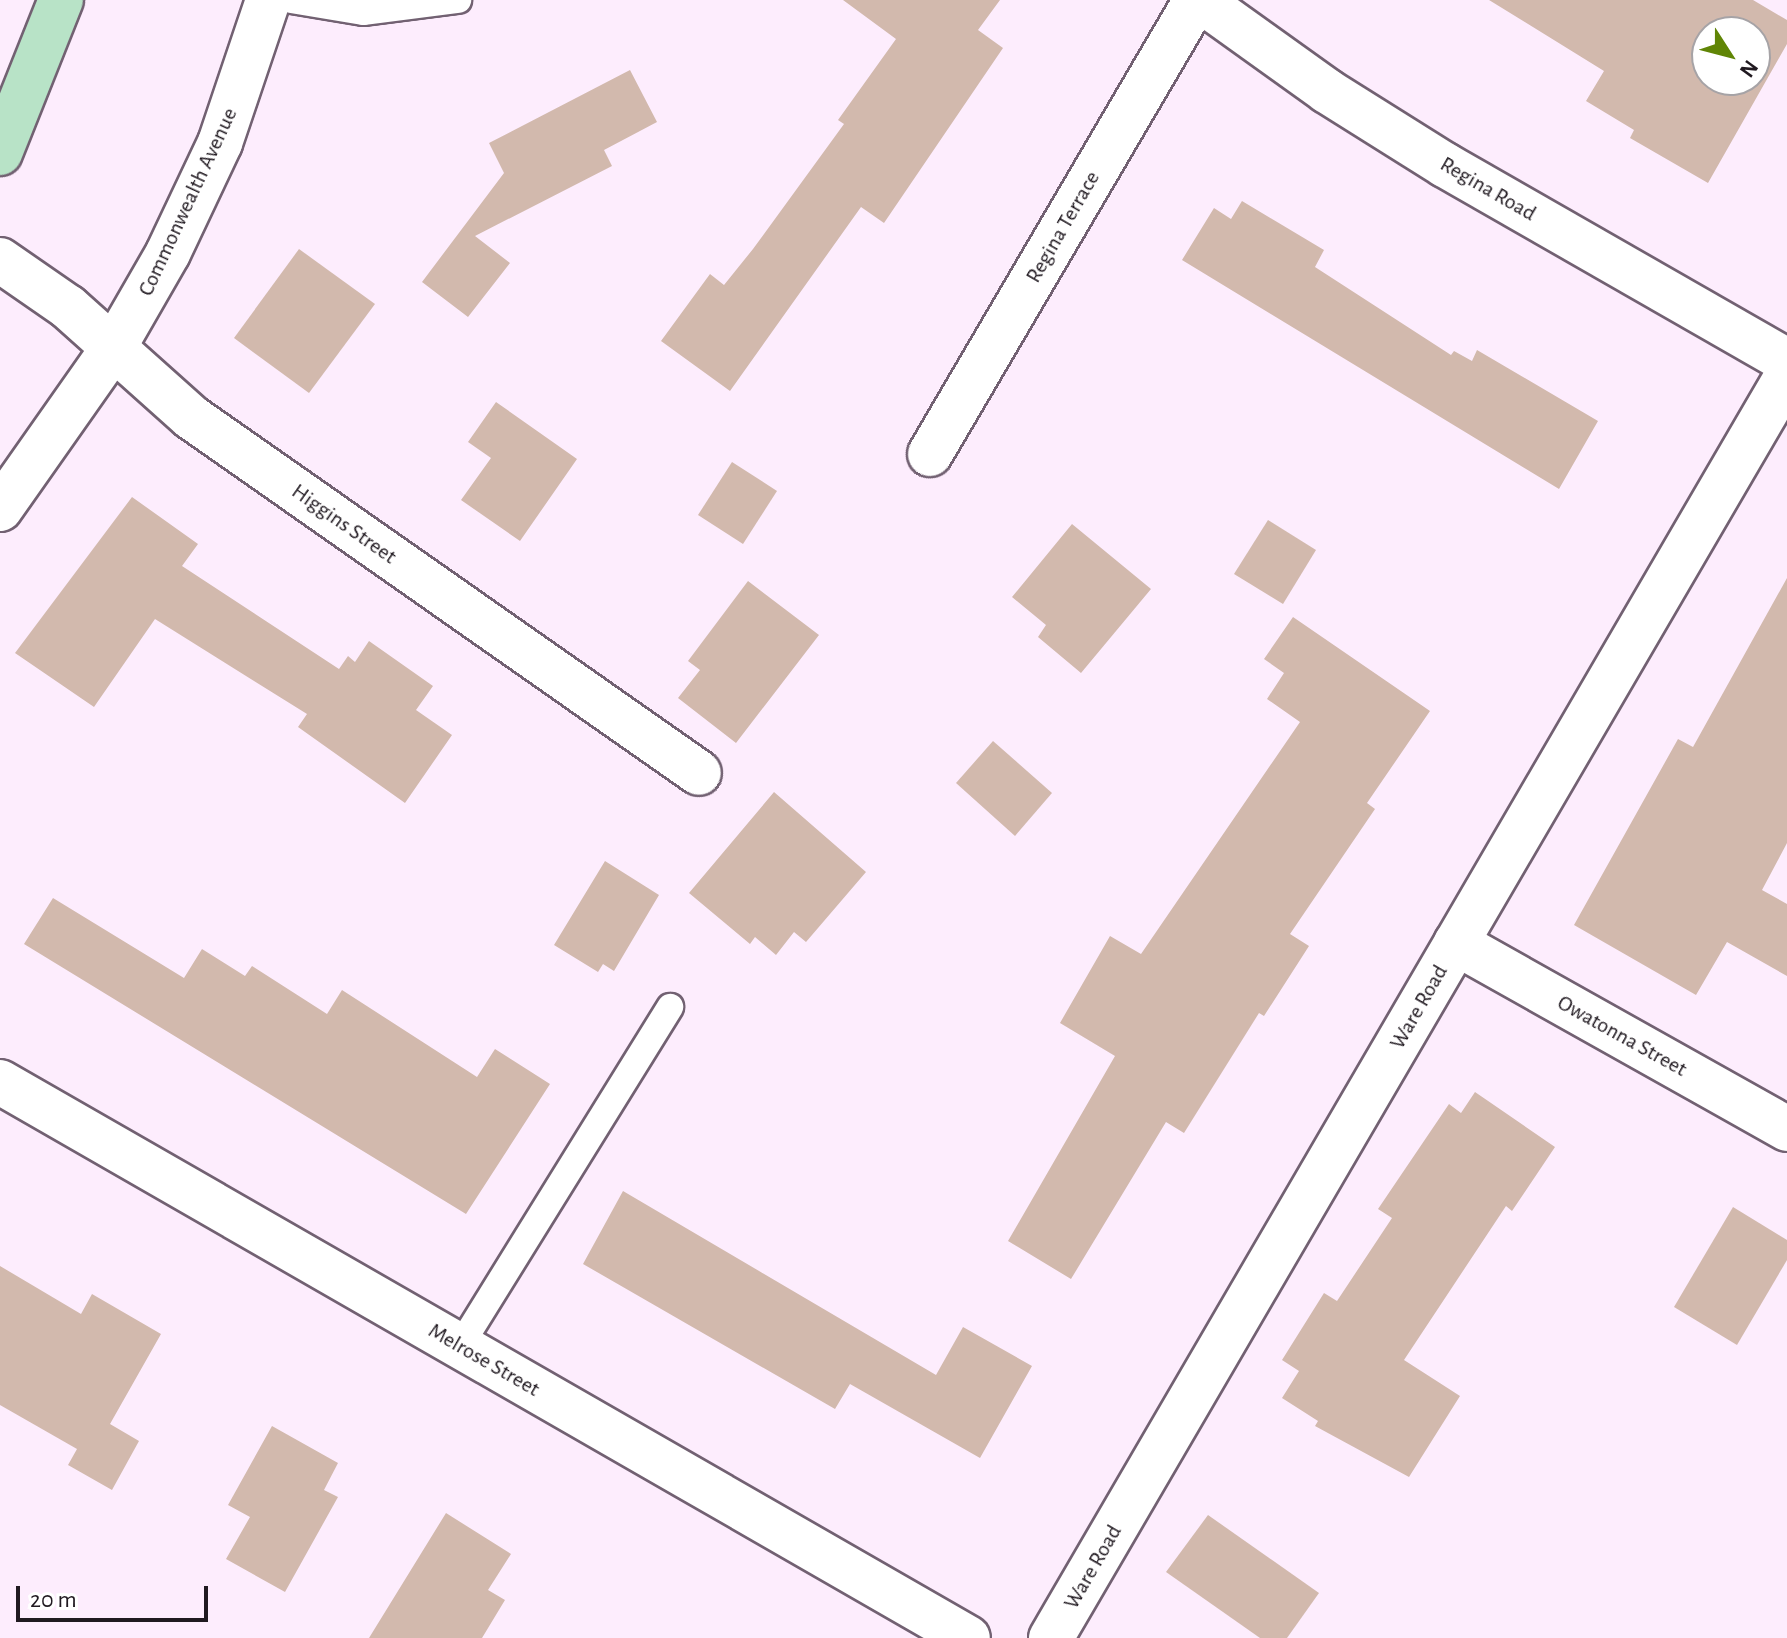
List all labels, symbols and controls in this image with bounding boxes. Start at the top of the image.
north arrow [1691,16,1771,96]
text: N [1735,56,1762,82]
street label: Commonwealth Avenue [133,104,243,300]
street label: Regina Road [1435,151,1541,227]
street label: Regina Terrace [1020,166,1106,288]
street label: Higgins Street [286,478,402,570]
street label: Ware Road [1384,960,1454,1054]
street label: Owatonna Street [1553,990,1691,1082]
street label: Melrose Street [424,1318,544,1402]
street label: Ware Road [1058,1520,1128,1614]
scale bar [20,1570,212,1620]
text: 20 m [30,1588,77,1612]

